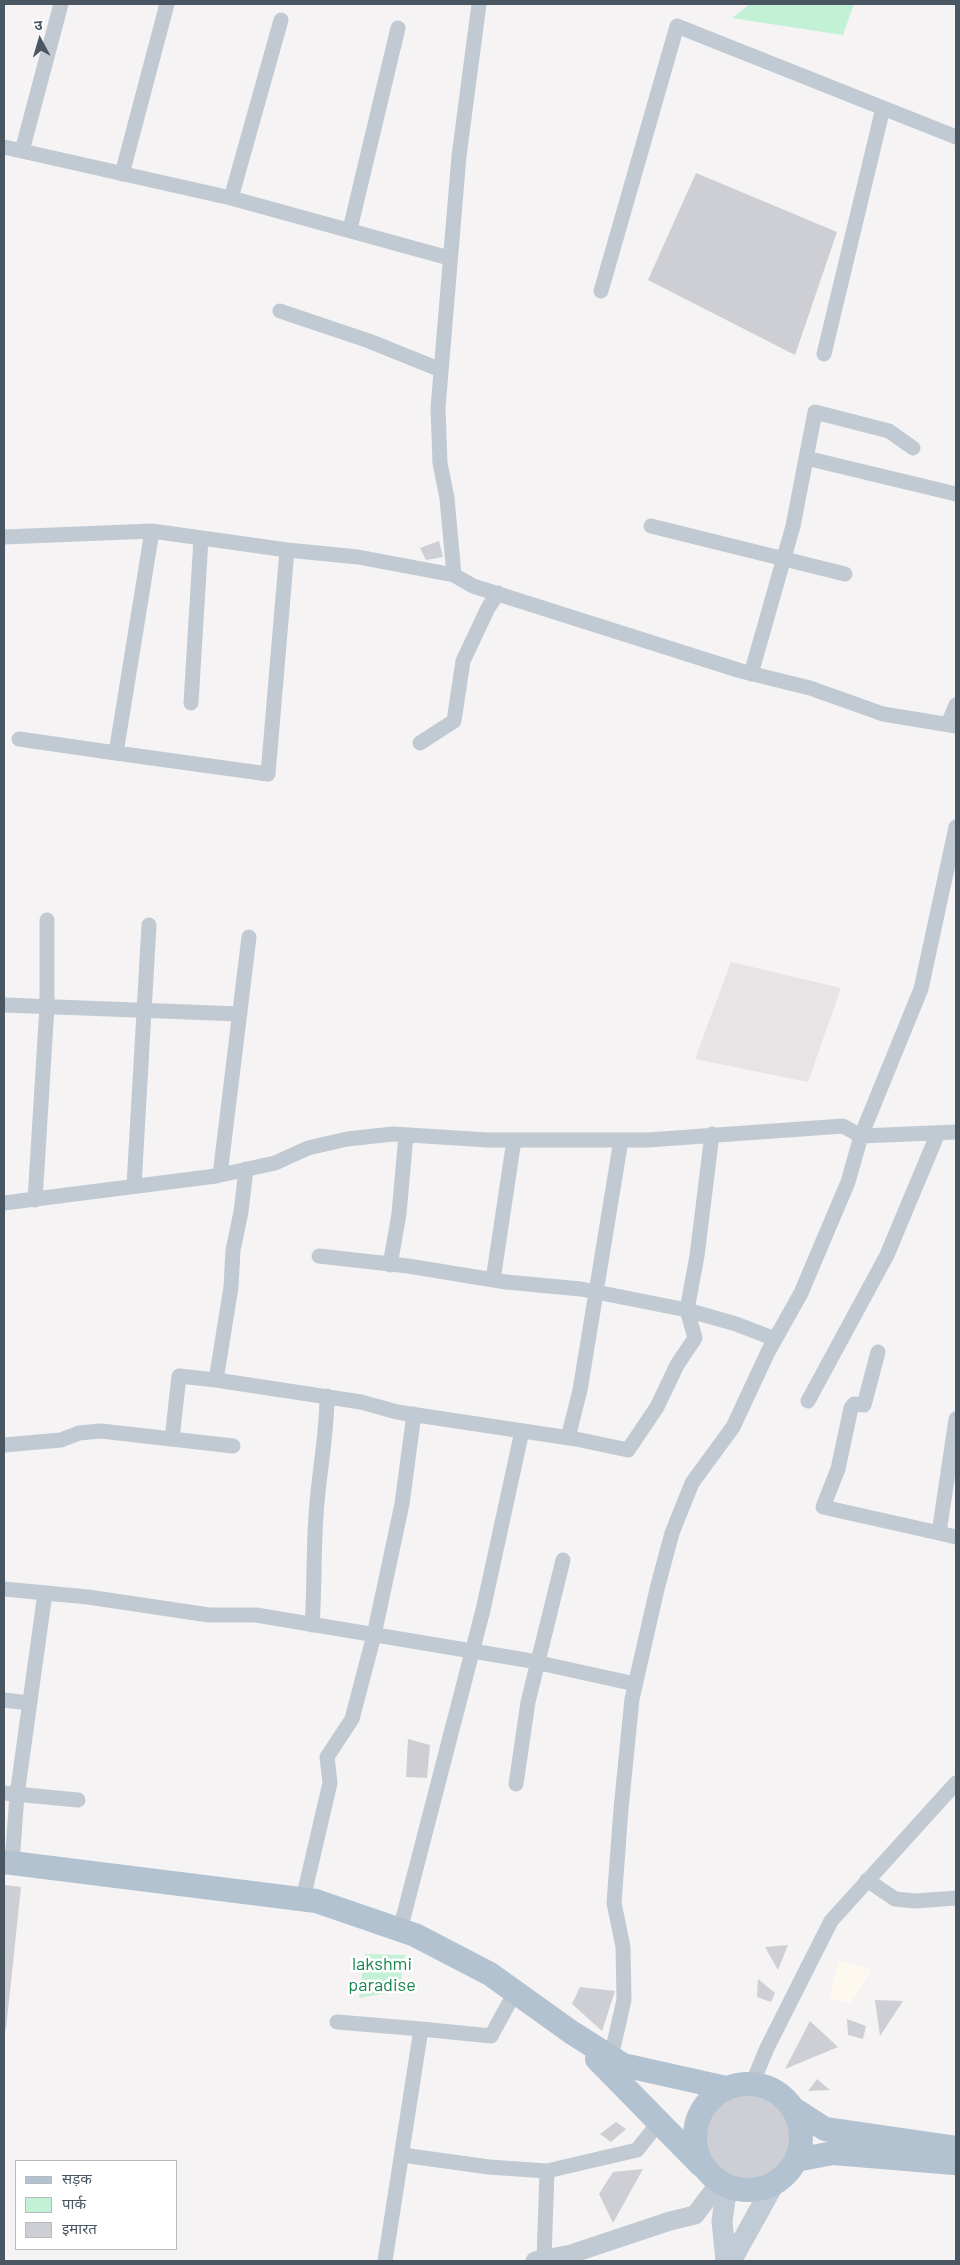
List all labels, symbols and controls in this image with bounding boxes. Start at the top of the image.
north arrow [15,15,65,65]
text: उ [33,16,43,33]
park label: lakshmi paradise [348,1953,416,1996]
legend [15,2160,178,2250]
text: सड़क [62,2169,92,2187]
text: पार्क [62,2194,86,2212]
text: इमारत [62,2219,97,2237]

